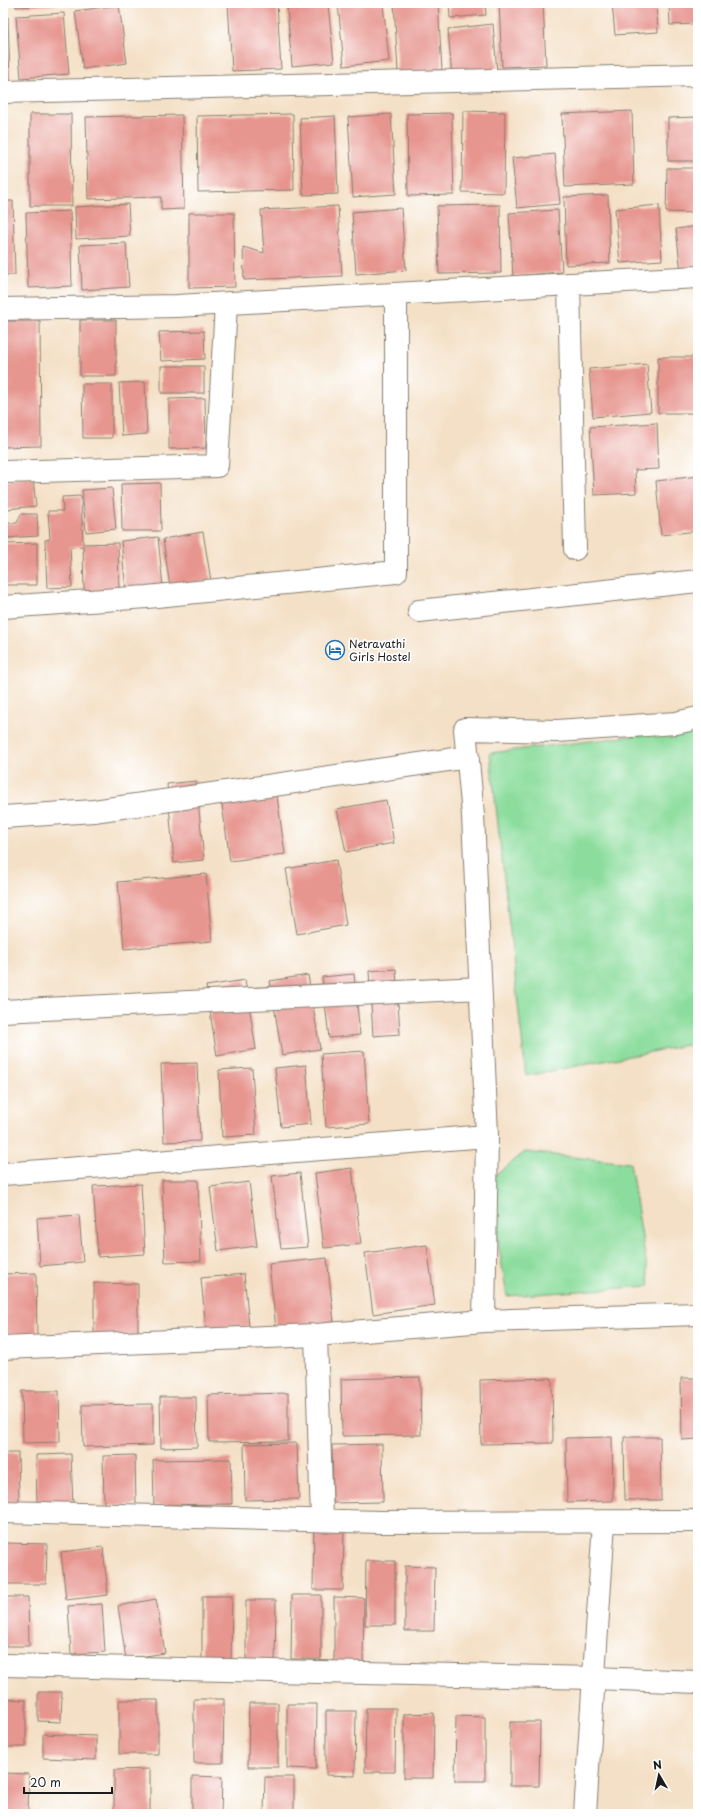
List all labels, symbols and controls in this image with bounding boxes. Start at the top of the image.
place label: Netravathi Girls Hostel [349,635,411,665]
hotel icon: Netravathi Girls Hostel [324,639,346,661]
north arrow [639,1755,679,1795]
text: N [652,1756,663,1774]
scale bar [24,1769,112,1795]
text: 20 m [30,1773,61,1791]

